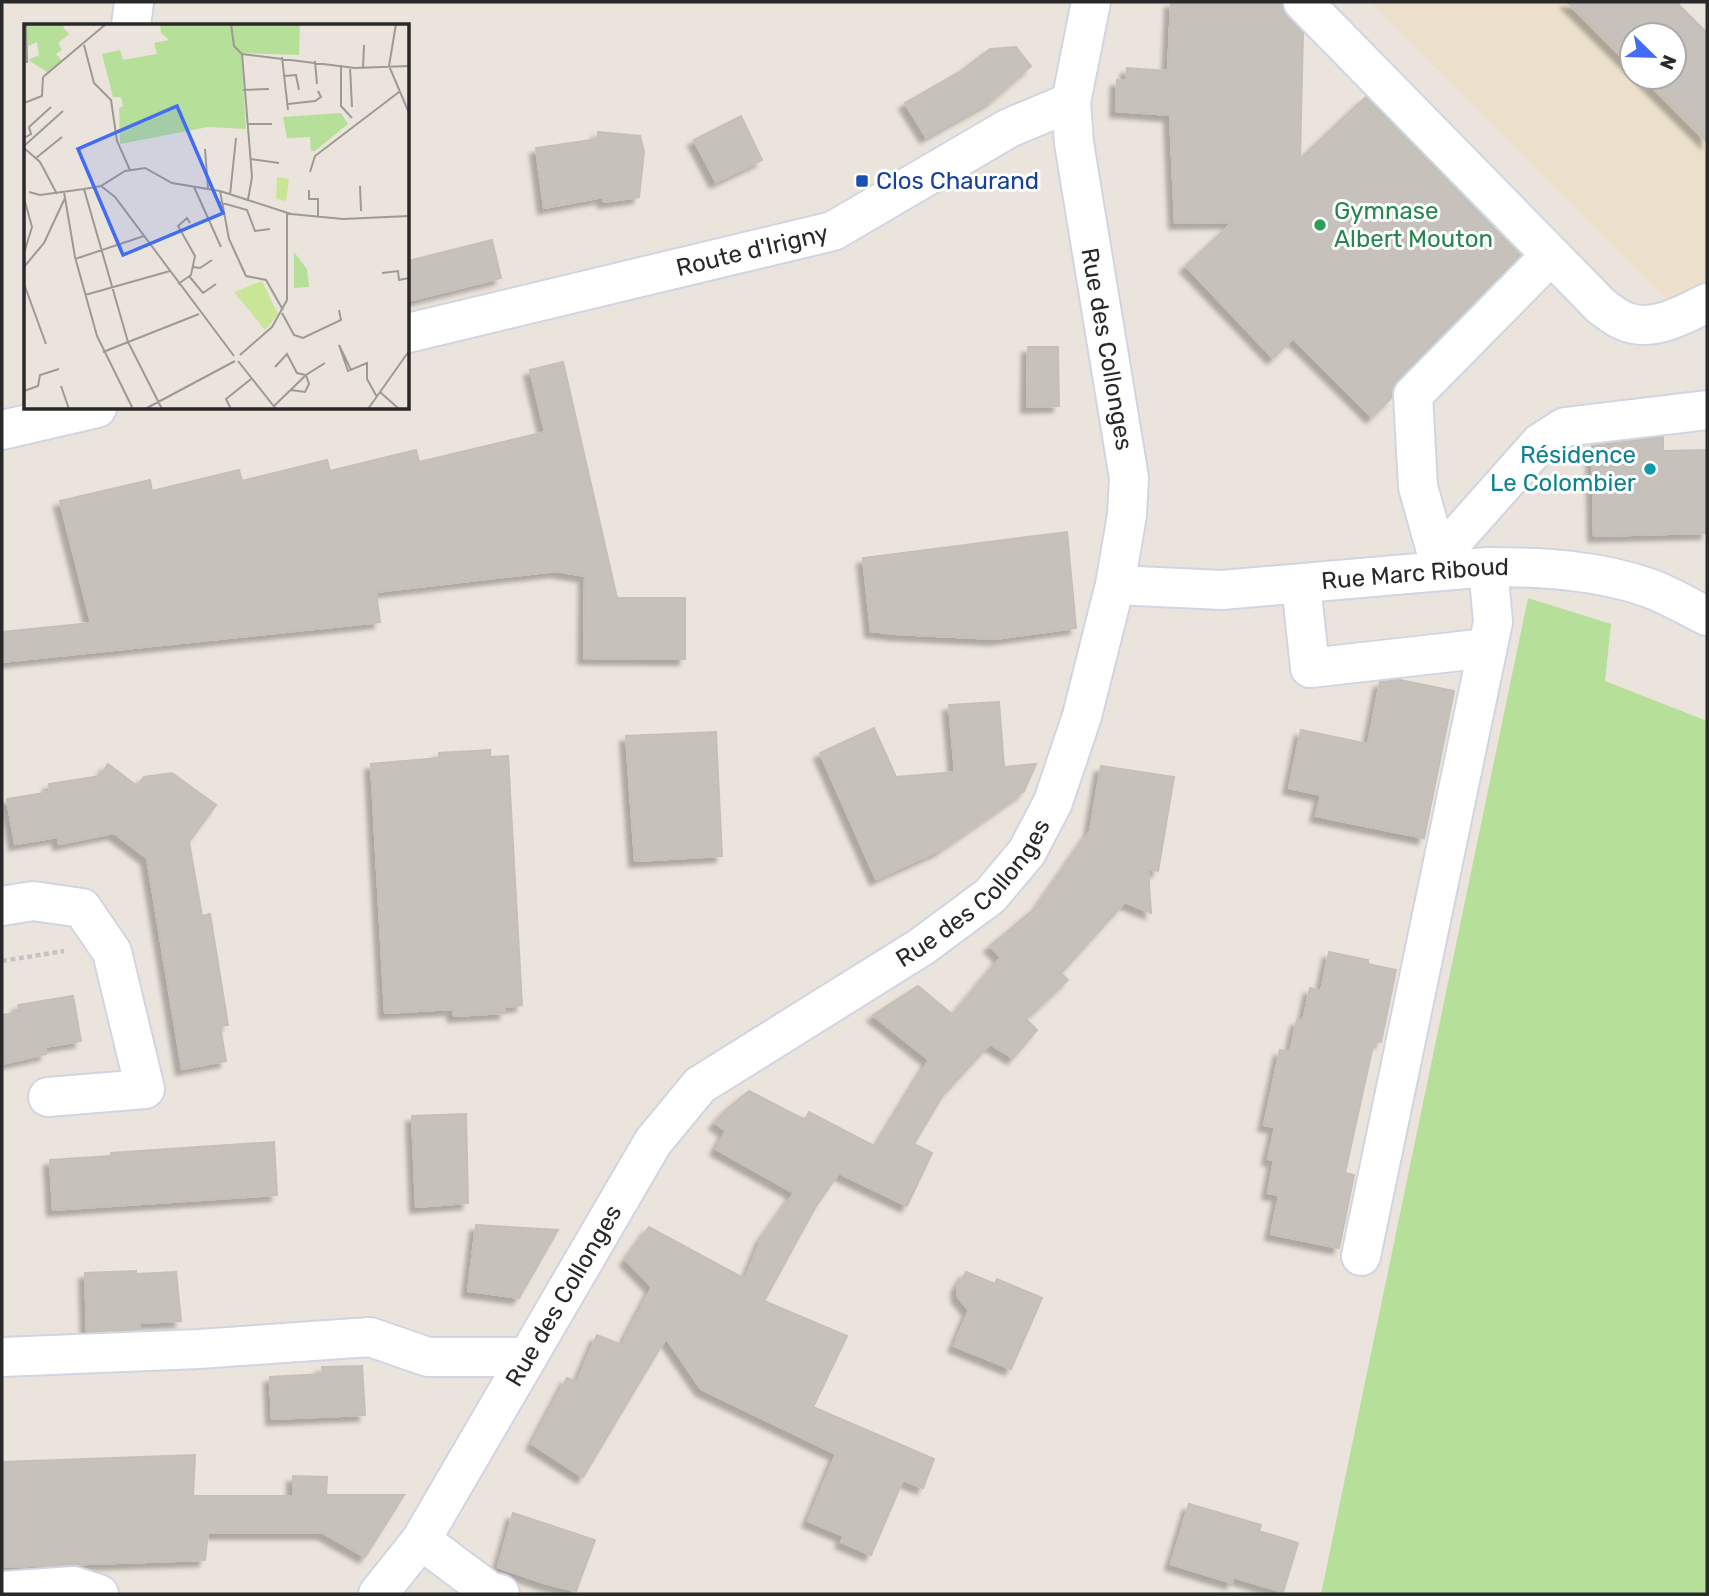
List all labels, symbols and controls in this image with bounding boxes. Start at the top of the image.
north arrow [1618,21,1688,91]
inset map [24,24,410,410]
text: N [1655,52,1681,73]
place label: Clos Chaurand [876,167,1039,195]
marker: Clos Chaurand [854,173,870,189]
place label: Gymnase Albert Mouton [1334,197,1493,253]
marker: Gymnase Albert Mouton [1312,217,1328,233]
street label: Route d'Irigny [673,219,831,282]
street label: Rue des Collonges [1075,246,1139,452]
place label: Résidence Le Colombier [1490,441,1636,497]
marker: Résidence Le Colombier [1642,461,1658,477]
street label: Rue Marc Riboud [1320,552,1509,595]
street label: Rue des Collonges [891,814,1056,973]
street label: Rue des Collonges [500,1200,627,1391]

